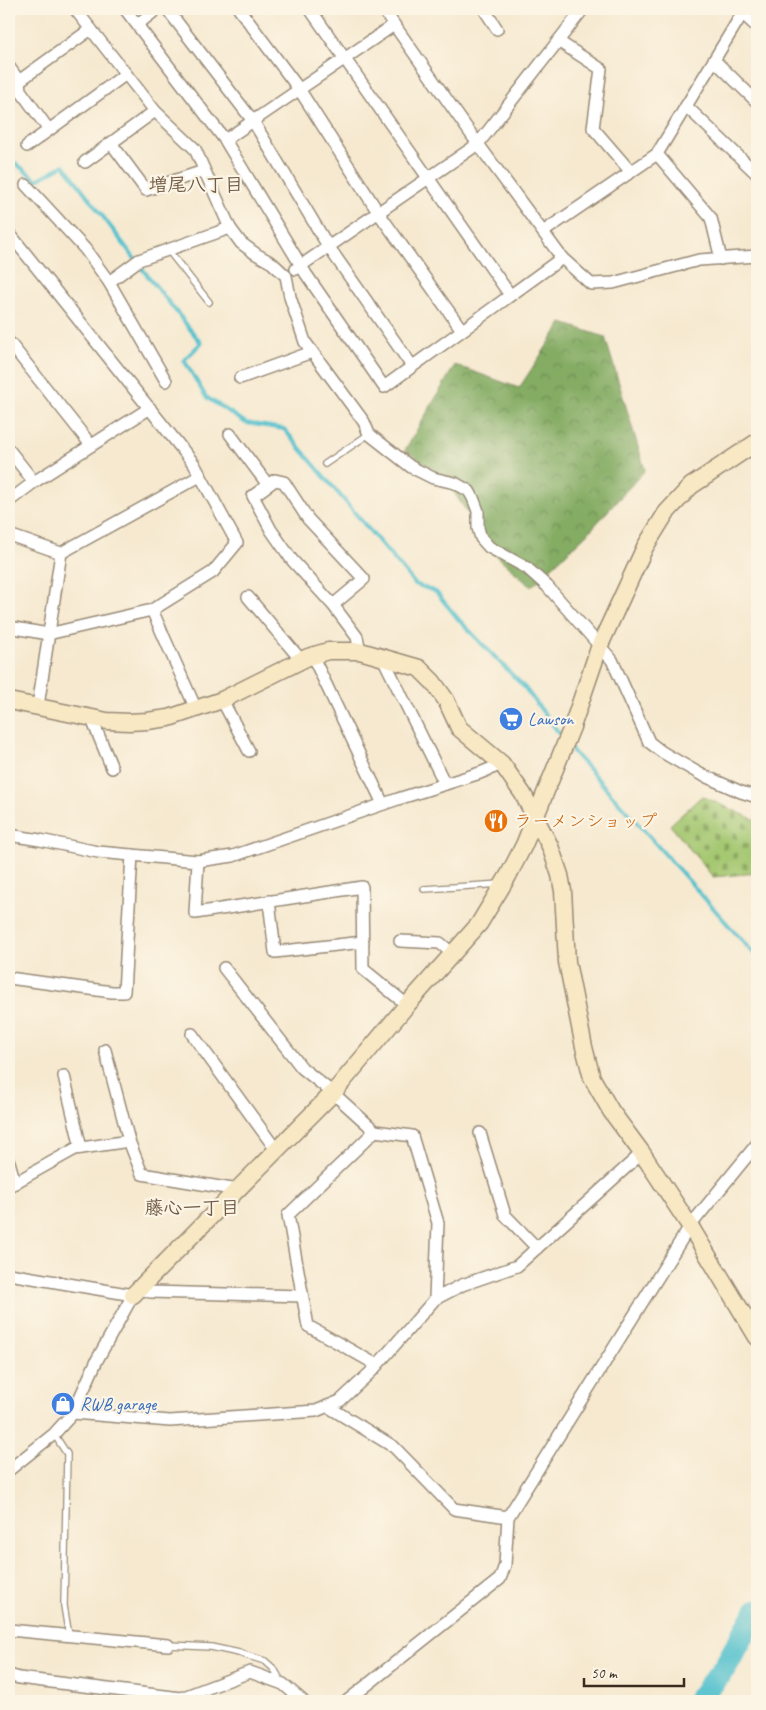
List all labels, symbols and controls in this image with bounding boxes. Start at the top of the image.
district label: 増尾八丁目 [148,173,244,197]
supermarket icon: Lawson [498,706,524,732]
place label: Lawson [528,708,574,730]
restaurant icon: ラーメンショップ [483,808,509,834]
place label: ラーメンショップ [514,810,657,832]
district label: 藤心一丁目 [144,1196,240,1220]
shop icon: RWB garage [50,1391,76,1417]
place label: RWB garage [80,1393,157,1415]
scale bar [584,1655,684,1687]
text: 50 m [591,1664,618,1683]

